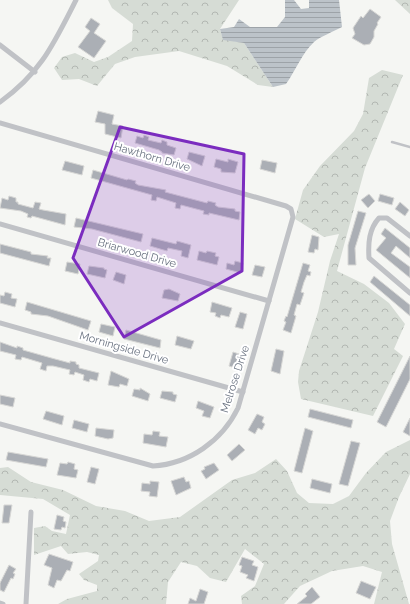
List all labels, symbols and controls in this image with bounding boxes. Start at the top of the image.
street label: Hawthorn Drive [112,140,192,174]
street label: Briarwood Drive [96,236,178,271]
street label: Morningside Drive [78,329,171,367]
street label: Melrose Drive [218,343,252,414]

